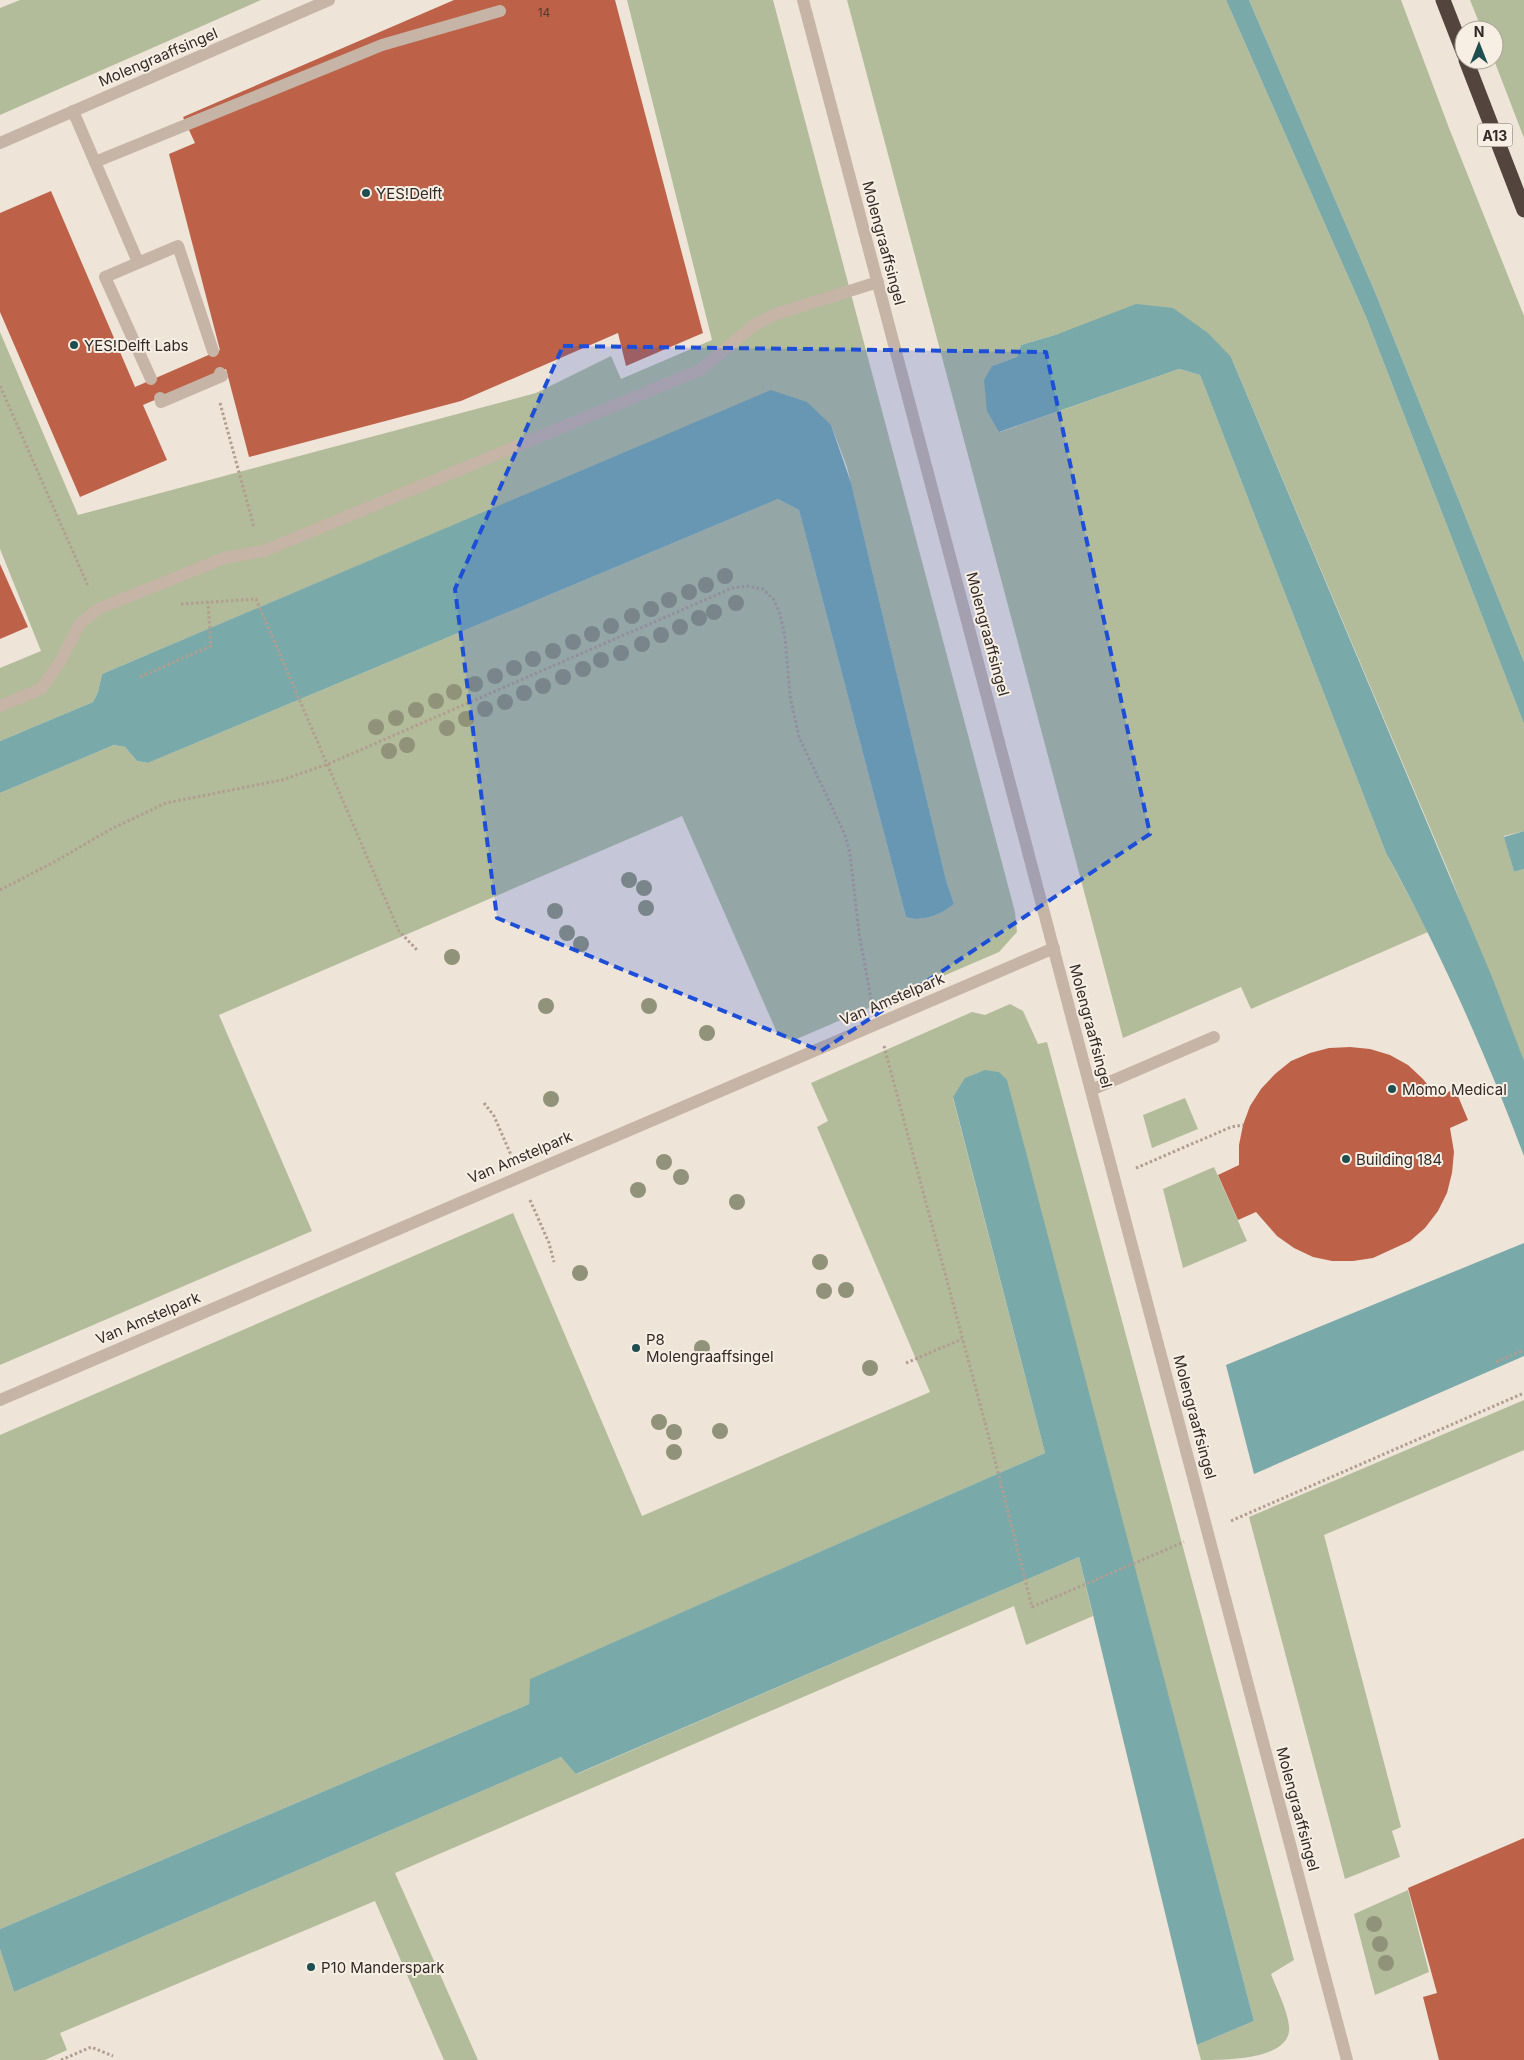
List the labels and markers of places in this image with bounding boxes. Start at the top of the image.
place label: YES!Delft [376,184,442,203]
marker: YES!Delft [360,187,372,199]
place label: YES!Delft Labs [84,336,189,355]
marker: YES!Delft Labs [68,339,80,351]
place label: Momo Medical [1402,1080,1507,1099]
marker: Momo Medical [1386,1083,1398,1095]
place label: Building 184 [1356,1150,1442,1169]
marker: Building 184 [1340,1153,1352,1165]
place label: P8 Molengraaffsingel [646,1330,774,1366]
marker: P8 Molengraaffsingel [630,1342,642,1354]
place label: P10 Manderspark [321,1958,445,1977]
marker: P10 Manderspark [305,1961,317,1973]

